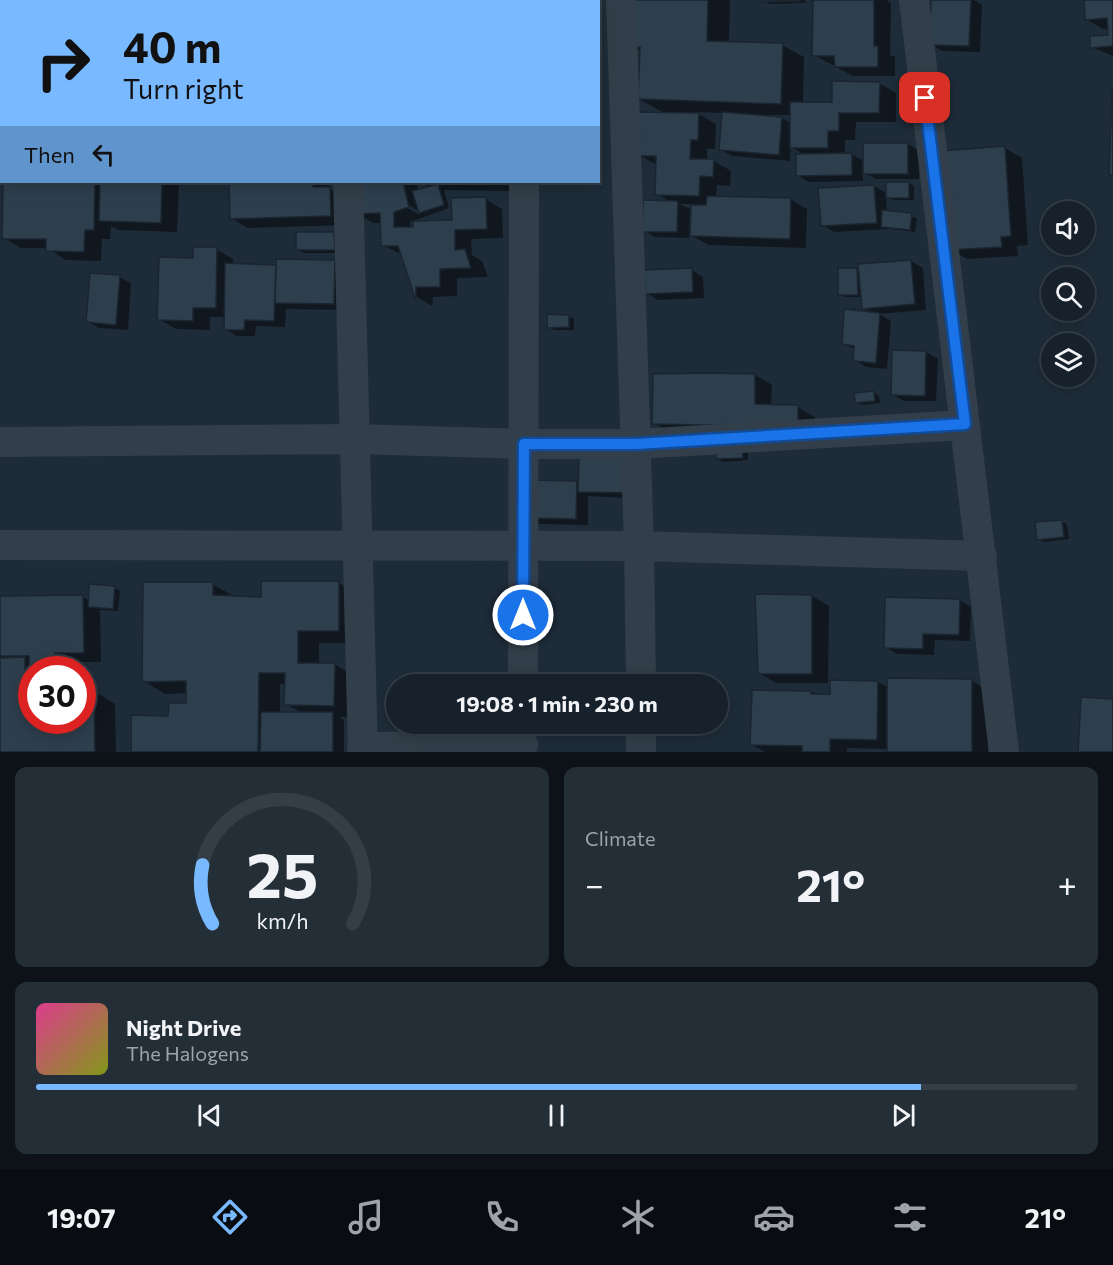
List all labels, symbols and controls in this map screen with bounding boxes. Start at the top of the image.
text: 40 m [123,20,221,72]
icon: right [24,24,102,102]
text: Turn right [123,72,243,105]
pin [899,72,950,123]
icon: arrive [908,81,941,114]
icon: left [87,138,120,171]
text: Then [24,141,75,168]
map controls [1041,201,1095,387]
button: sound [1041,201,1095,255]
button: search [1041,267,1095,321]
button: layers [1041,333,1095,387]
position arrow [491,583,555,647]
speed limit sign: 30 [18,656,96,734]
text: 19:08 · 1 min · 230 m [456,690,658,717]
text: Climate [585,826,655,850]
text: 25 [246,835,318,911]
text: 21° [796,856,865,911]
text: − [585,863,604,904]
text: + [1058,863,1077,904]
text: km/h [256,907,308,933]
text: Night Drive [126,1014,241,1041]
text: The Halogens [126,1041,249,1065]
icon: previous [193,1099,226,1132]
icon: pause [540,1099,573,1132]
icon: next [887,1099,920,1132]
icon: directions [209,1196,251,1238]
icon: music [345,1196,387,1238]
icon: phone [481,1196,523,1238]
icon: climate [617,1196,659,1238]
icon: car [753,1196,795,1238]
icon: filters [889,1196,931,1238]
text: 19:07 [47,1201,115,1234]
text: 21° [1025,1201,1066,1234]

